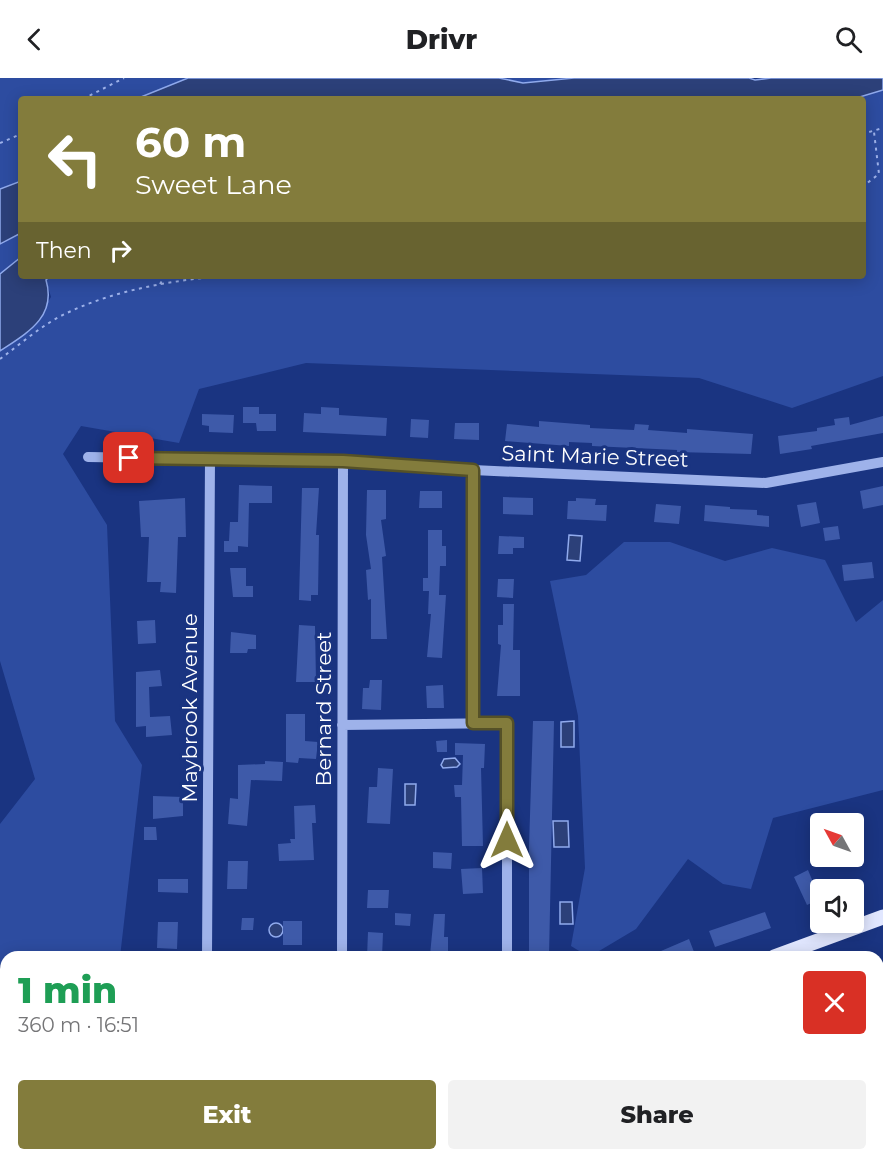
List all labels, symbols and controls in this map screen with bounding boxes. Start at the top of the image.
icon: back [18,23,51,56]
text: Drivr [406,23,477,56]
icon: search [832,23,865,56]
text: 60 m [135,116,246,168]
icon: left [36,120,114,198]
text: Sweet Lane [135,168,292,201]
icon: right [104,234,137,267]
text: Then [36,237,92,264]
pin [103,432,154,483]
street label: Saint Marie Street [501,440,689,472]
icon: arrive [112,441,145,474]
street label: Maybrook Avenue [177,613,202,803]
street label: Bernard Street [311,632,336,786]
position arrow [475,808,539,872]
north arrow [810,813,864,867]
map controls [810,813,864,933]
button: sound [810,879,864,933]
text: 1 min [18,968,117,1012]
button: close [803,971,866,1034]
text: 360 m · 16:51 [18,1013,139,1037]
button: Exit [18,1080,436,1149]
button: Share [448,1080,866,1149]

